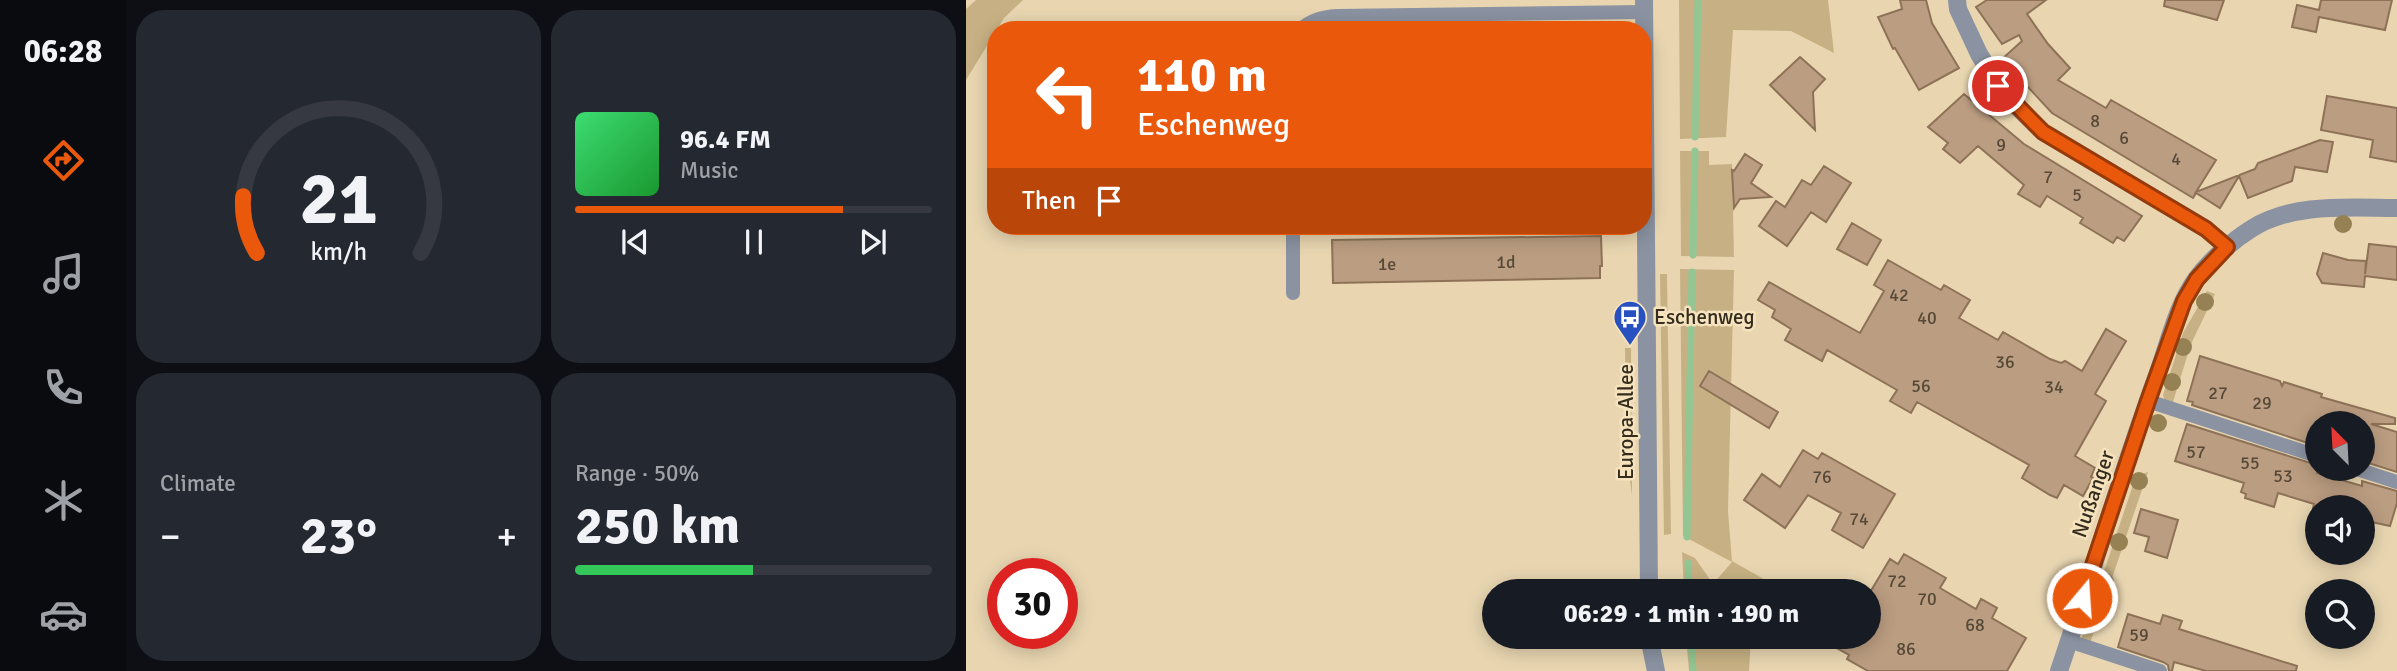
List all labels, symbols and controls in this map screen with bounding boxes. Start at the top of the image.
text: 06:28 [24,32,102,71]
text: 110 m [1137,45,1267,105]
icon: left [1022,49,1113,140]
pin [1968,56,2028,116]
icon: arrive [1979,67,2017,105]
text: Eschenweg [1137,105,1290,144]
house number: 8 [2090,110,2100,132]
text: 96.4 FM [680,124,771,156]
house number: 6 [2119,127,2129,149]
house number: 9 [1996,134,2006,156]
icon: directions [39,136,88,185]
house number: 4 [2171,148,2181,170]
text: 21 [299,155,378,244]
text: Music [680,156,738,185]
house number: 7 [2043,166,2053,188]
icon: arrive [1090,182,1128,220]
house number: 5 [2072,184,2082,206]
text: Then [1022,185,1076,217]
icon: previous [616,223,654,261]
icon: pause [735,223,773,261]
icon: next [854,223,892,261]
text: km/h [310,236,367,267]
icon: music [39,249,88,298]
house number: 1d [1496,251,1516,273]
house number: 1e [1378,253,1396,275]
house number: 42 [1889,284,1909,306]
bus stop icon: Eschenweg [1611,298,1649,347]
place label: Eschenweg [1654,304,1755,330]
house number: 40 [1917,307,1937,329]
house number: 36 [1995,351,2015,373]
icon: phone [39,363,88,412]
street label: Europa-Allee [1613,364,1639,480]
house number: 56 [1911,375,1931,397]
house number: 34 [2044,376,2064,398]
house number: 27 [2208,382,2228,404]
house number: 29 [2252,392,2272,414]
north arrow [2305,411,2375,481]
map controls [2305,411,2375,649]
house number: 57 [2186,441,2206,463]
street label: Nußanger [2066,447,2120,541]
house number: 55 [2240,452,2260,474]
text: Range · 50% [575,459,699,488]
house number: 53 [2273,465,2293,487]
house number: 76 [1812,466,1832,488]
text: Climate [160,469,236,498]
icon: climate [39,476,88,525]
text: 250 km [575,494,740,558]
button: sound [2305,495,2375,565]
text: 23° [300,504,377,568]
house number: 74 [1849,508,1869,530]
text: − [160,513,181,560]
text: + [496,513,517,560]
speed limit sign: 30 [987,558,1078,649]
position arrow [2045,561,2119,635]
house number: 72 [1887,570,1907,592]
button: search [2305,579,2375,649]
house number: 70 [1917,588,1937,610]
icon: car [39,590,88,639]
text: 06:29 · 1 min · 190 m [1564,598,1799,630]
house number: 68 [1965,614,1985,636]
house number: 59 [2129,624,2149,646]
house number: 86 [1896,638,1916,660]

